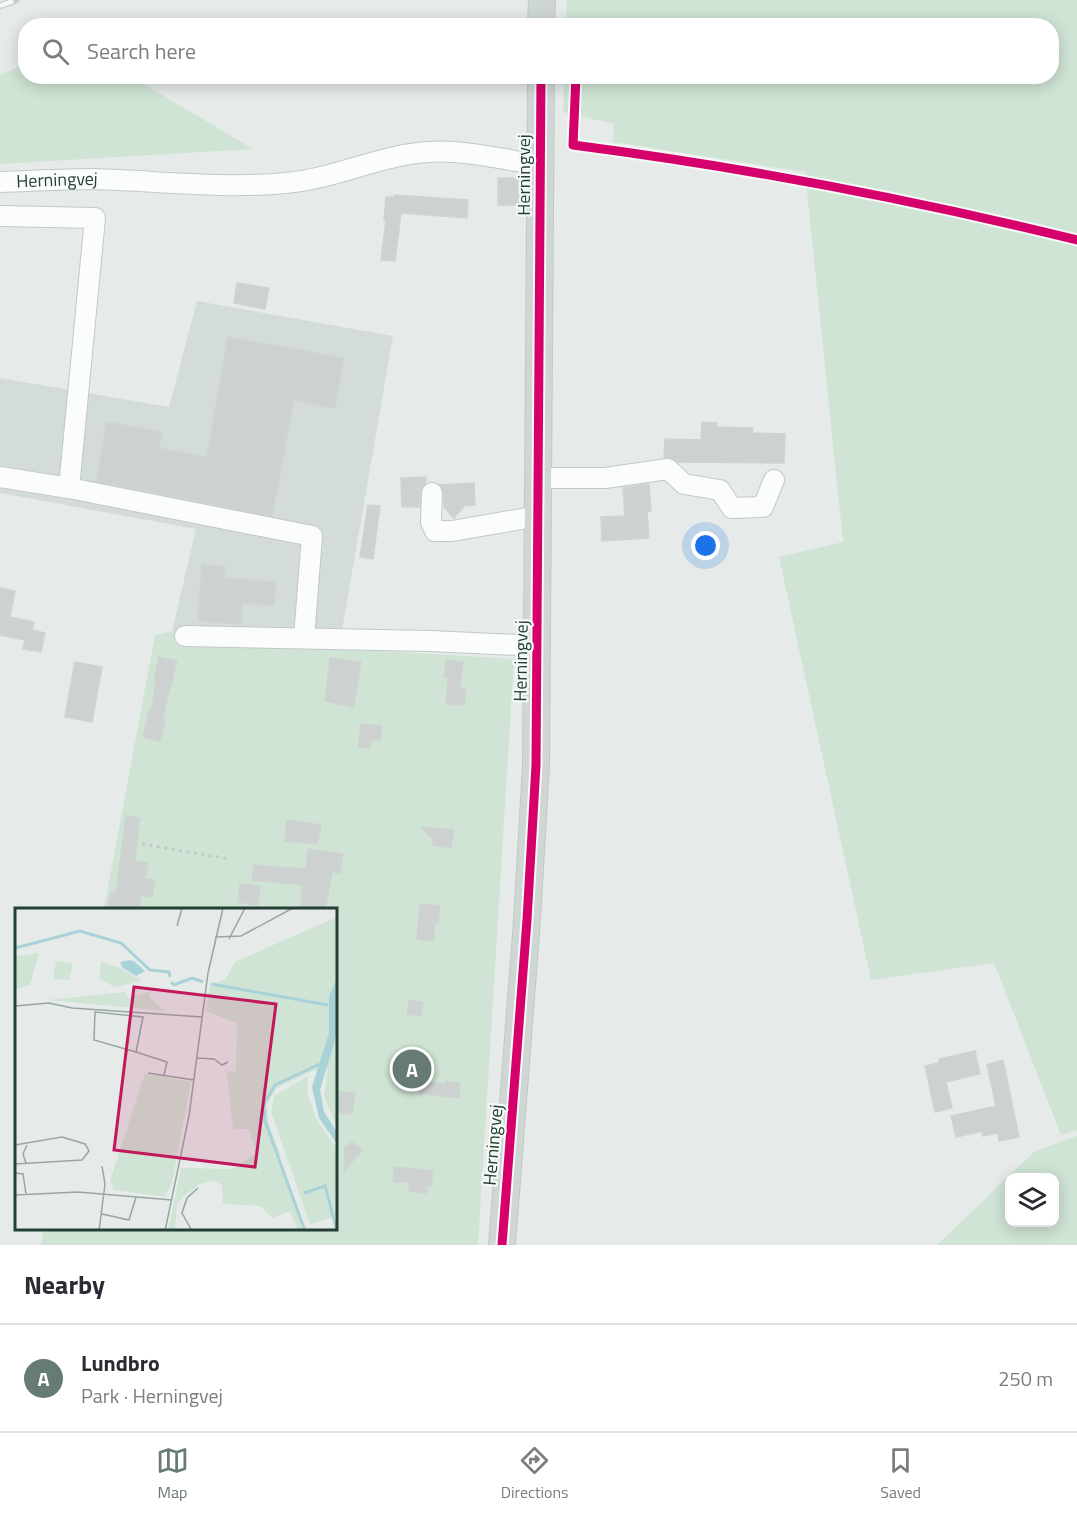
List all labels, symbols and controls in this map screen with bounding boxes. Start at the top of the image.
search box [18,18,1059,84]
text: Search here [87,34,196,68]
icon: search [39,35,72,68]
street label: Herningvej [510,134,537,216]
street label: Herningvej [16,165,98,194]
your location [691,531,720,560]
street label: Herningvej [506,620,535,702]
inset map [15,908,338,1230]
pin: A [392,1046,432,1092]
street label: Herningvej [476,1103,509,1187]
map controls [1005,1173,1059,1227]
button: layers [1005,1173,1059,1227]
text: Nearby [24,1265,105,1304]
text: Lundbro [81,1346,160,1380]
text: A [37,1363,50,1394]
text: 250 m [998,1363,1053,1394]
text: Park · Herningvej [81,1380,223,1411]
tab: Map [156,1444,189,1504]
tab: Directions [501,1444,569,1504]
tab: Saved [880,1444,921,1504]

